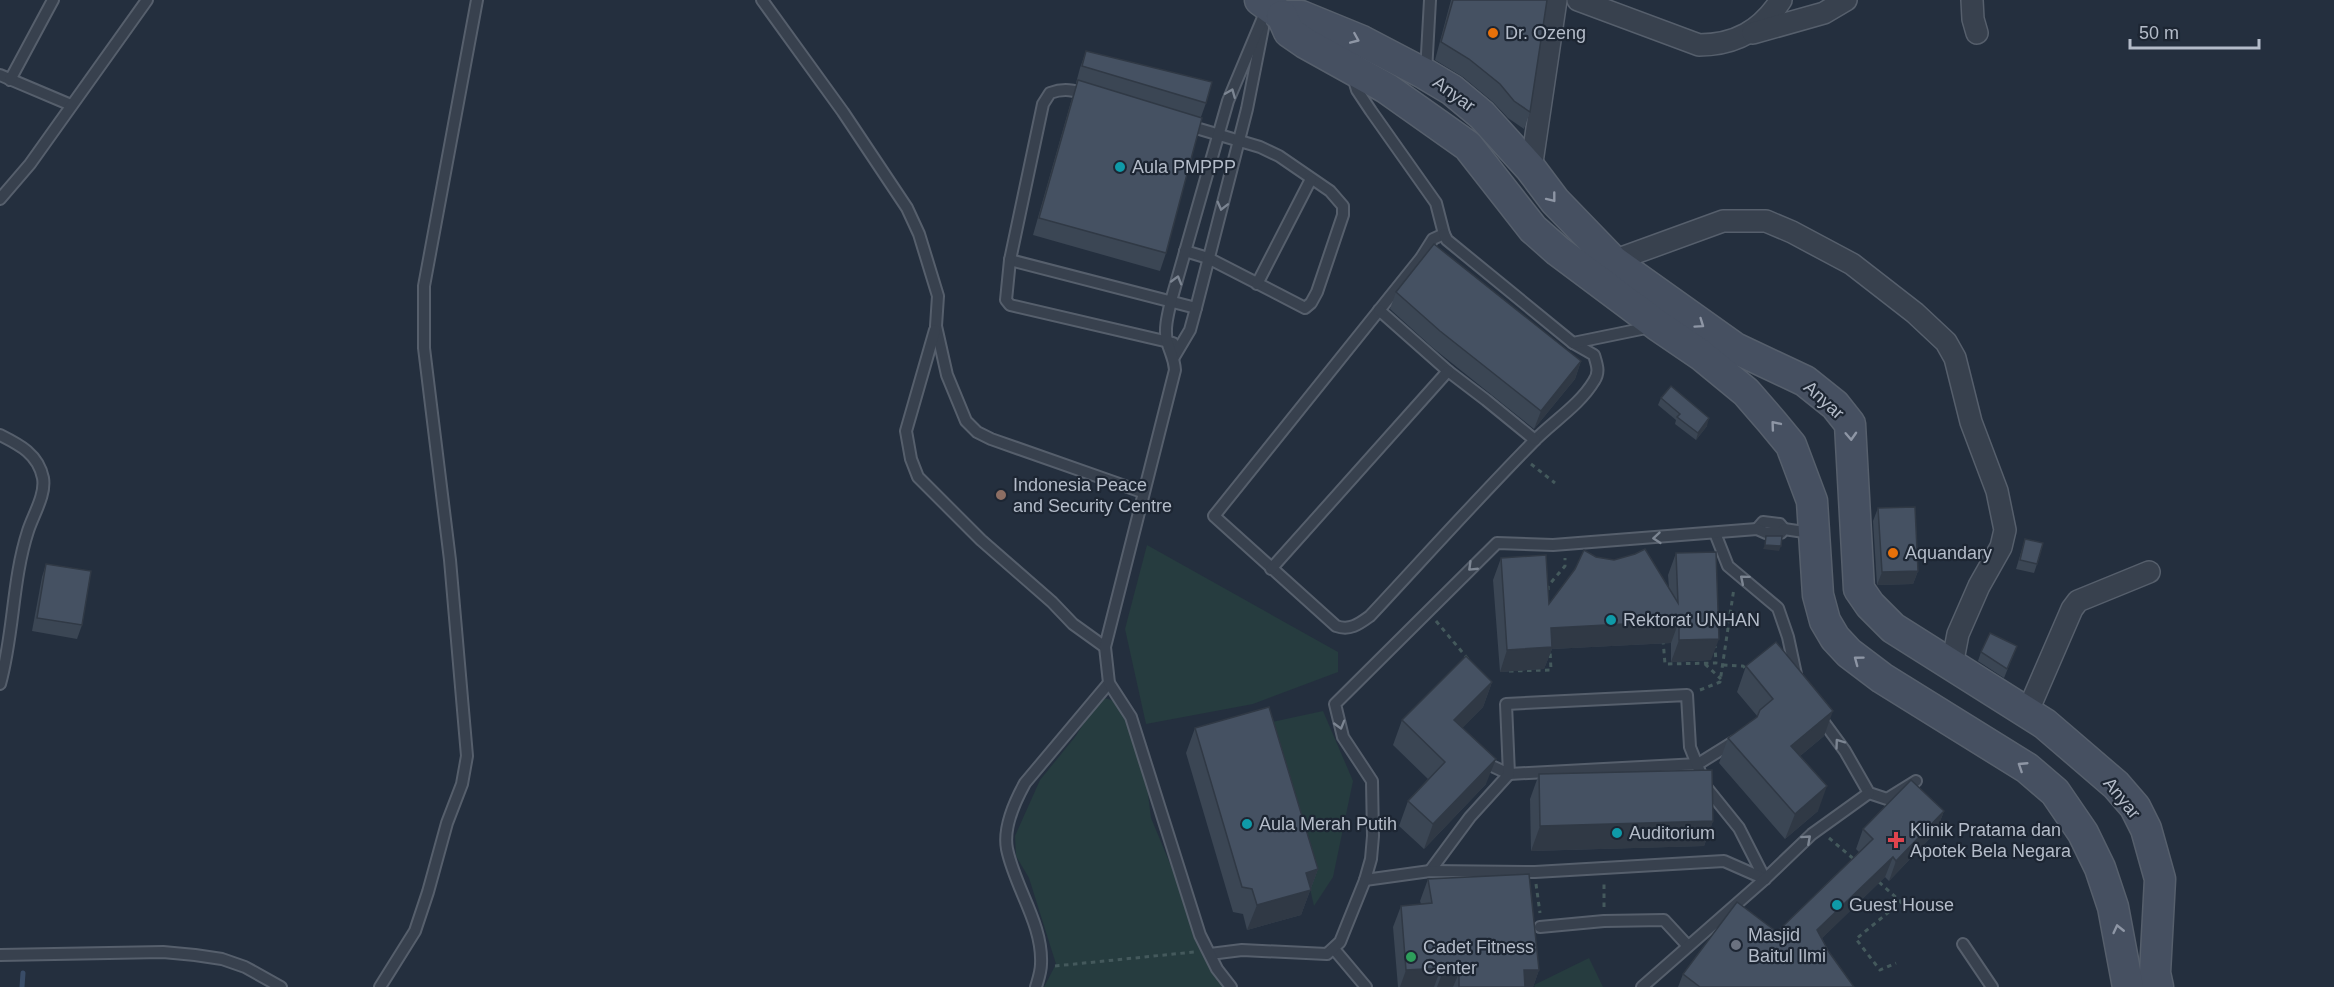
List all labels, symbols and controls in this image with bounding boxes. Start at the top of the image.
scale bar [2130,12,2259,50]
place label: Dr. Ozeng [1505,23,1586,43]
text: 50 m [2139,23,2179,43]
marker: Dr. Ozeng [1486,26,1500,40]
one-way arrow [1348,32,1359,44]
street label: Anyar [1429,72,1479,116]
one-way arrow [1224,88,1236,99]
place label: Aula PMPPP [1132,157,1236,177]
marker: Aula PMPPP [1113,160,1127,174]
one-way arrow [1545,191,1556,202]
one-way arrow [1216,201,1229,211]
one-way arrow [1170,275,1182,286]
one-way arrow [1693,317,1704,328]
street label: Anyar [1800,377,1848,423]
one-way arrow [1771,421,1782,432]
one-way arrow [1844,432,1857,441]
place label: Indonesia Peace and Security Centre [1013,475,1172,516]
marker: Indonesia Peace and Security Centre [994,488,1008,502]
one-way arrow [1653,531,1662,544]
place label: Aquandary [1905,543,1992,563]
marker: Aquandary [1886,546,1900,560]
one-way arrow [1468,559,1479,570]
one-way arrow [1740,575,1751,586]
place label: Rektorat UNHAN [1623,610,1760,630]
marker: Rektorat UNHAN [1604,613,1618,627]
one-way arrow [1854,656,1865,667]
one-way arrow [1333,719,1345,730]
one-way arrow [1835,738,1846,749]
one-way arrow [2018,762,2029,773]
street label: Anyar [2099,773,2145,823]
place label: Aula Merah Putih [1259,814,1397,834]
marker: Aula Merah Putih [1240,817,1254,831]
place label: Klinik Pratama dan Apotek Bela Negara [1910,820,2072,861]
place label: Auditorium [1629,823,1715,843]
marker: Auditorium [1610,826,1624,840]
marker: Klinik Pratama dan Apotek Bela Negara [1887,831,1905,849]
one-way arrow [1800,835,1811,846]
place label: Guest House [1849,895,1954,915]
marker: Guest House [1830,898,1844,912]
place label: Masjid Baitul Ilmi [1748,925,1826,966]
one-way arrow [2112,925,2125,935]
place label: Cadet Fitness Center [1423,937,1534,978]
marker: Masjid Baitul Ilmi [1729,938,1743,952]
marker: Cadet Fitness Center [1404,950,1418,964]

